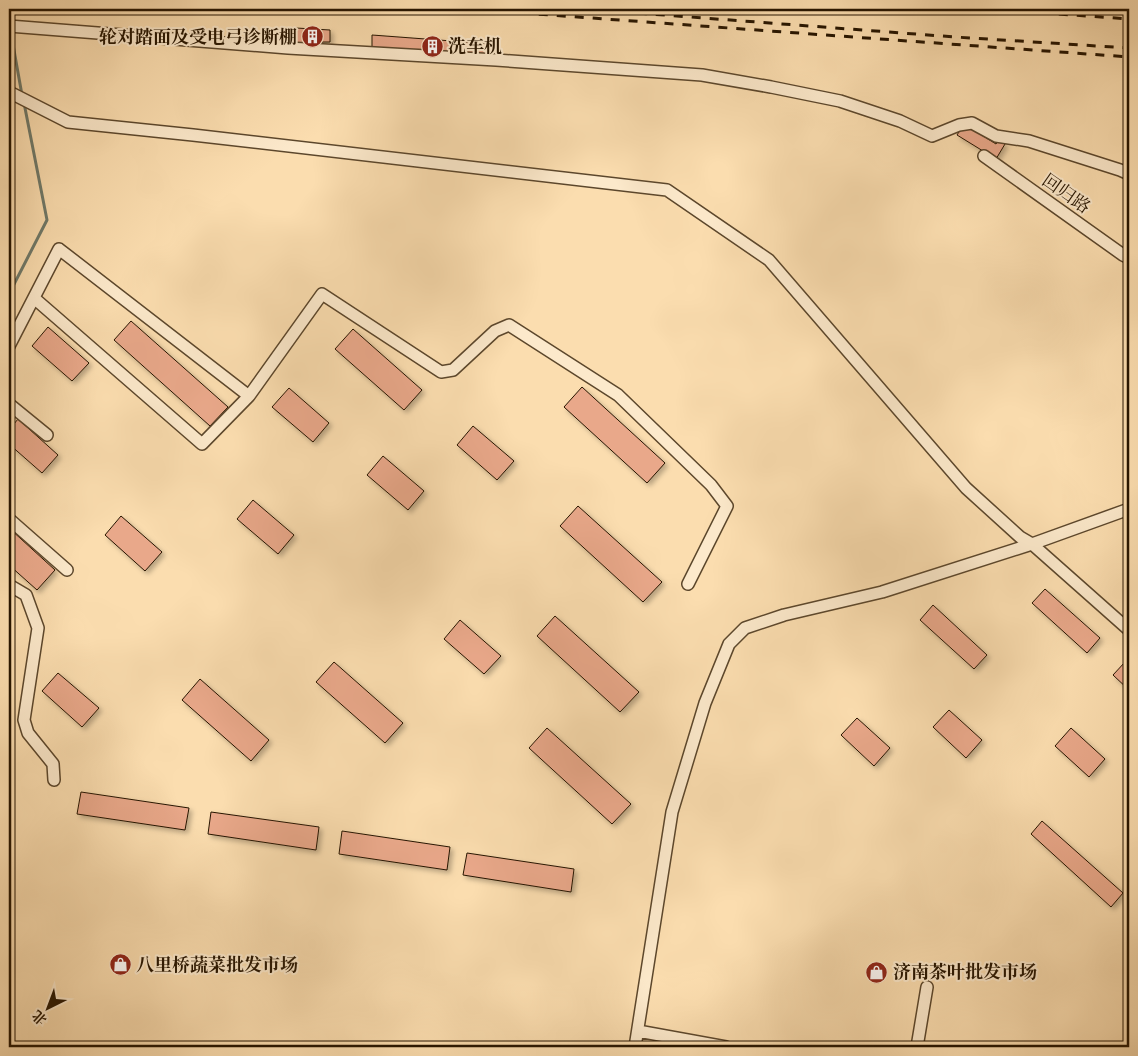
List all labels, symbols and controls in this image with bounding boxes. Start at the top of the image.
building icon: 轮对踏面及受电弓诊断棚 [301,25,325,49]
place label: 轮对踏面及受电弓诊断棚 [99,26,297,49]
building icon: 洗车机 [420,34,444,58]
place label: 洗车机 [448,35,502,58]
street label: 回归路 [1037,169,1095,219]
shop icon: 八里桥蔬菜批发市场 [108,953,132,977]
place label: 八里桥蔬菜批发市场 [136,954,298,977]
shop icon: 济南茶叶批发市场 [865,960,889,984]
place label: 济南茶叶批发市场 [893,961,1037,984]
north arrow [22,984,72,1034]
text: 北 [29,1006,51,1028]

